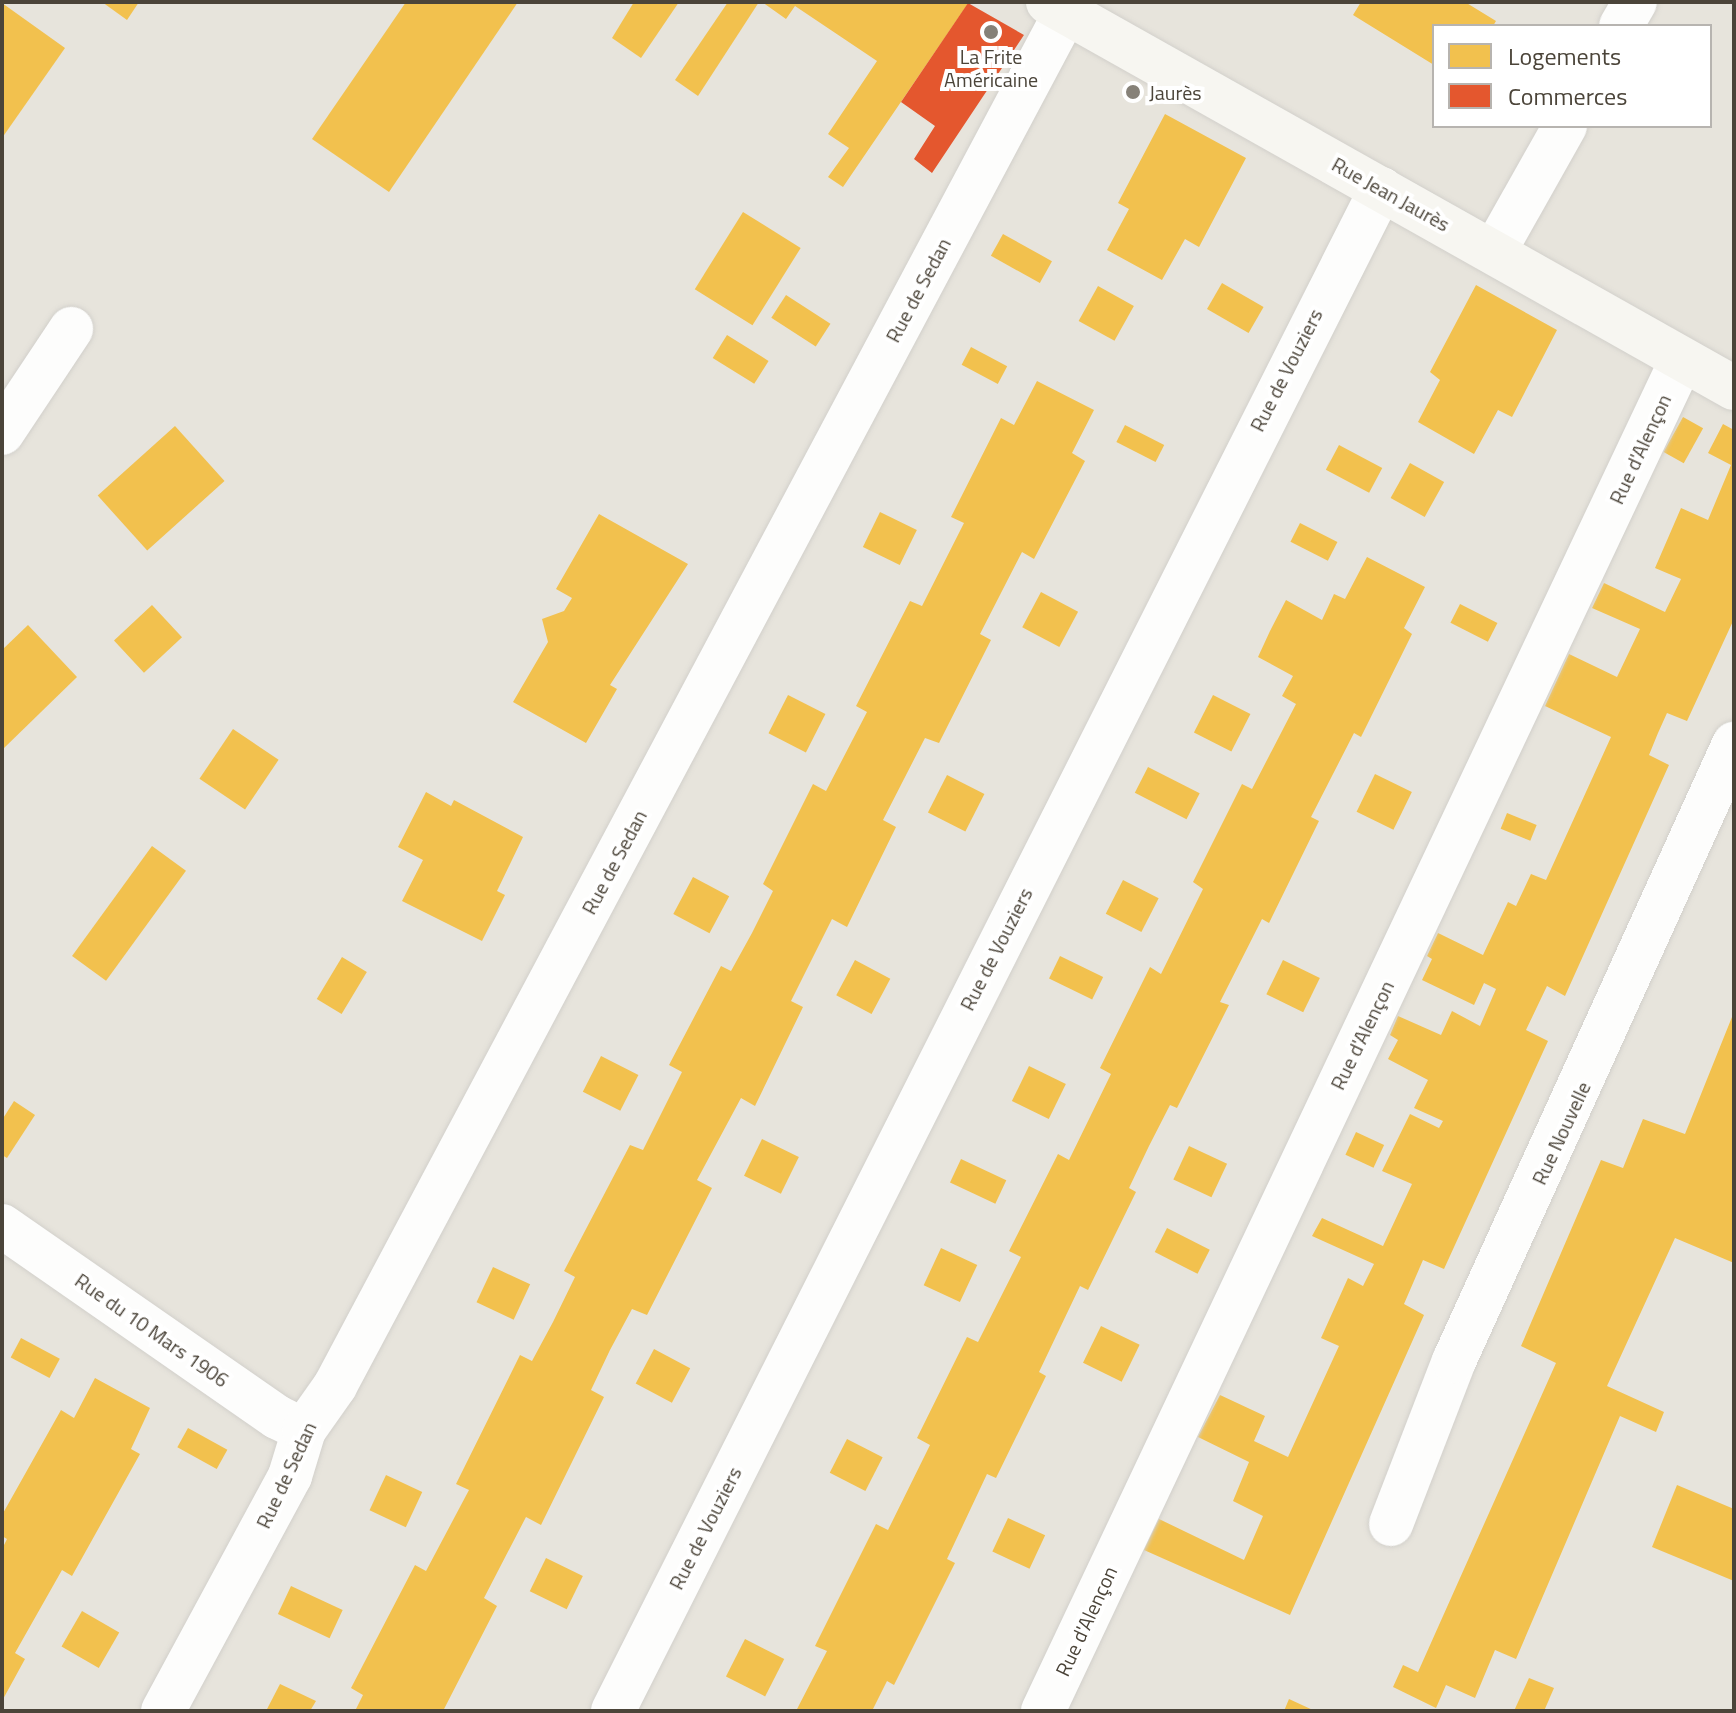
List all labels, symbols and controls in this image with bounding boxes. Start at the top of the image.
marker: La Frite Américaine [982,23,1000,41]
legend [1432,24,1712,128]
text: Logements [1508,38,1621,74]
place label: La Frite Américaine [944,44,1038,91]
text: Commerces [1508,78,1627,114]
place label: Jaurès [1149,80,1202,104]
marker: Jaurès [1124,83,1142,101]
street label: Rue Jean Jaurès [1328,152,1454,236]
street label: Rue de Sedan [880,234,956,346]
street label: Rue de Vouziers [1245,305,1327,435]
street label: Rue d'Alençon [1604,390,1676,508]
street label: Rue de Sedan [576,806,652,918]
street label: Rue de Vouziers [955,884,1037,1014]
street label: Rue d'Alençon [1325,976,1399,1094]
street label: Rue Nouvelle [1527,1078,1595,1188]
street label: Rue du 10 Mars 1906 [71,1268,233,1392]
street label: Rue de Sedan [251,1418,321,1532]
street label: Rue de Vouziers [664,1463,746,1593]
street label: Rue d'Alençon [1050,1562,1122,1680]

